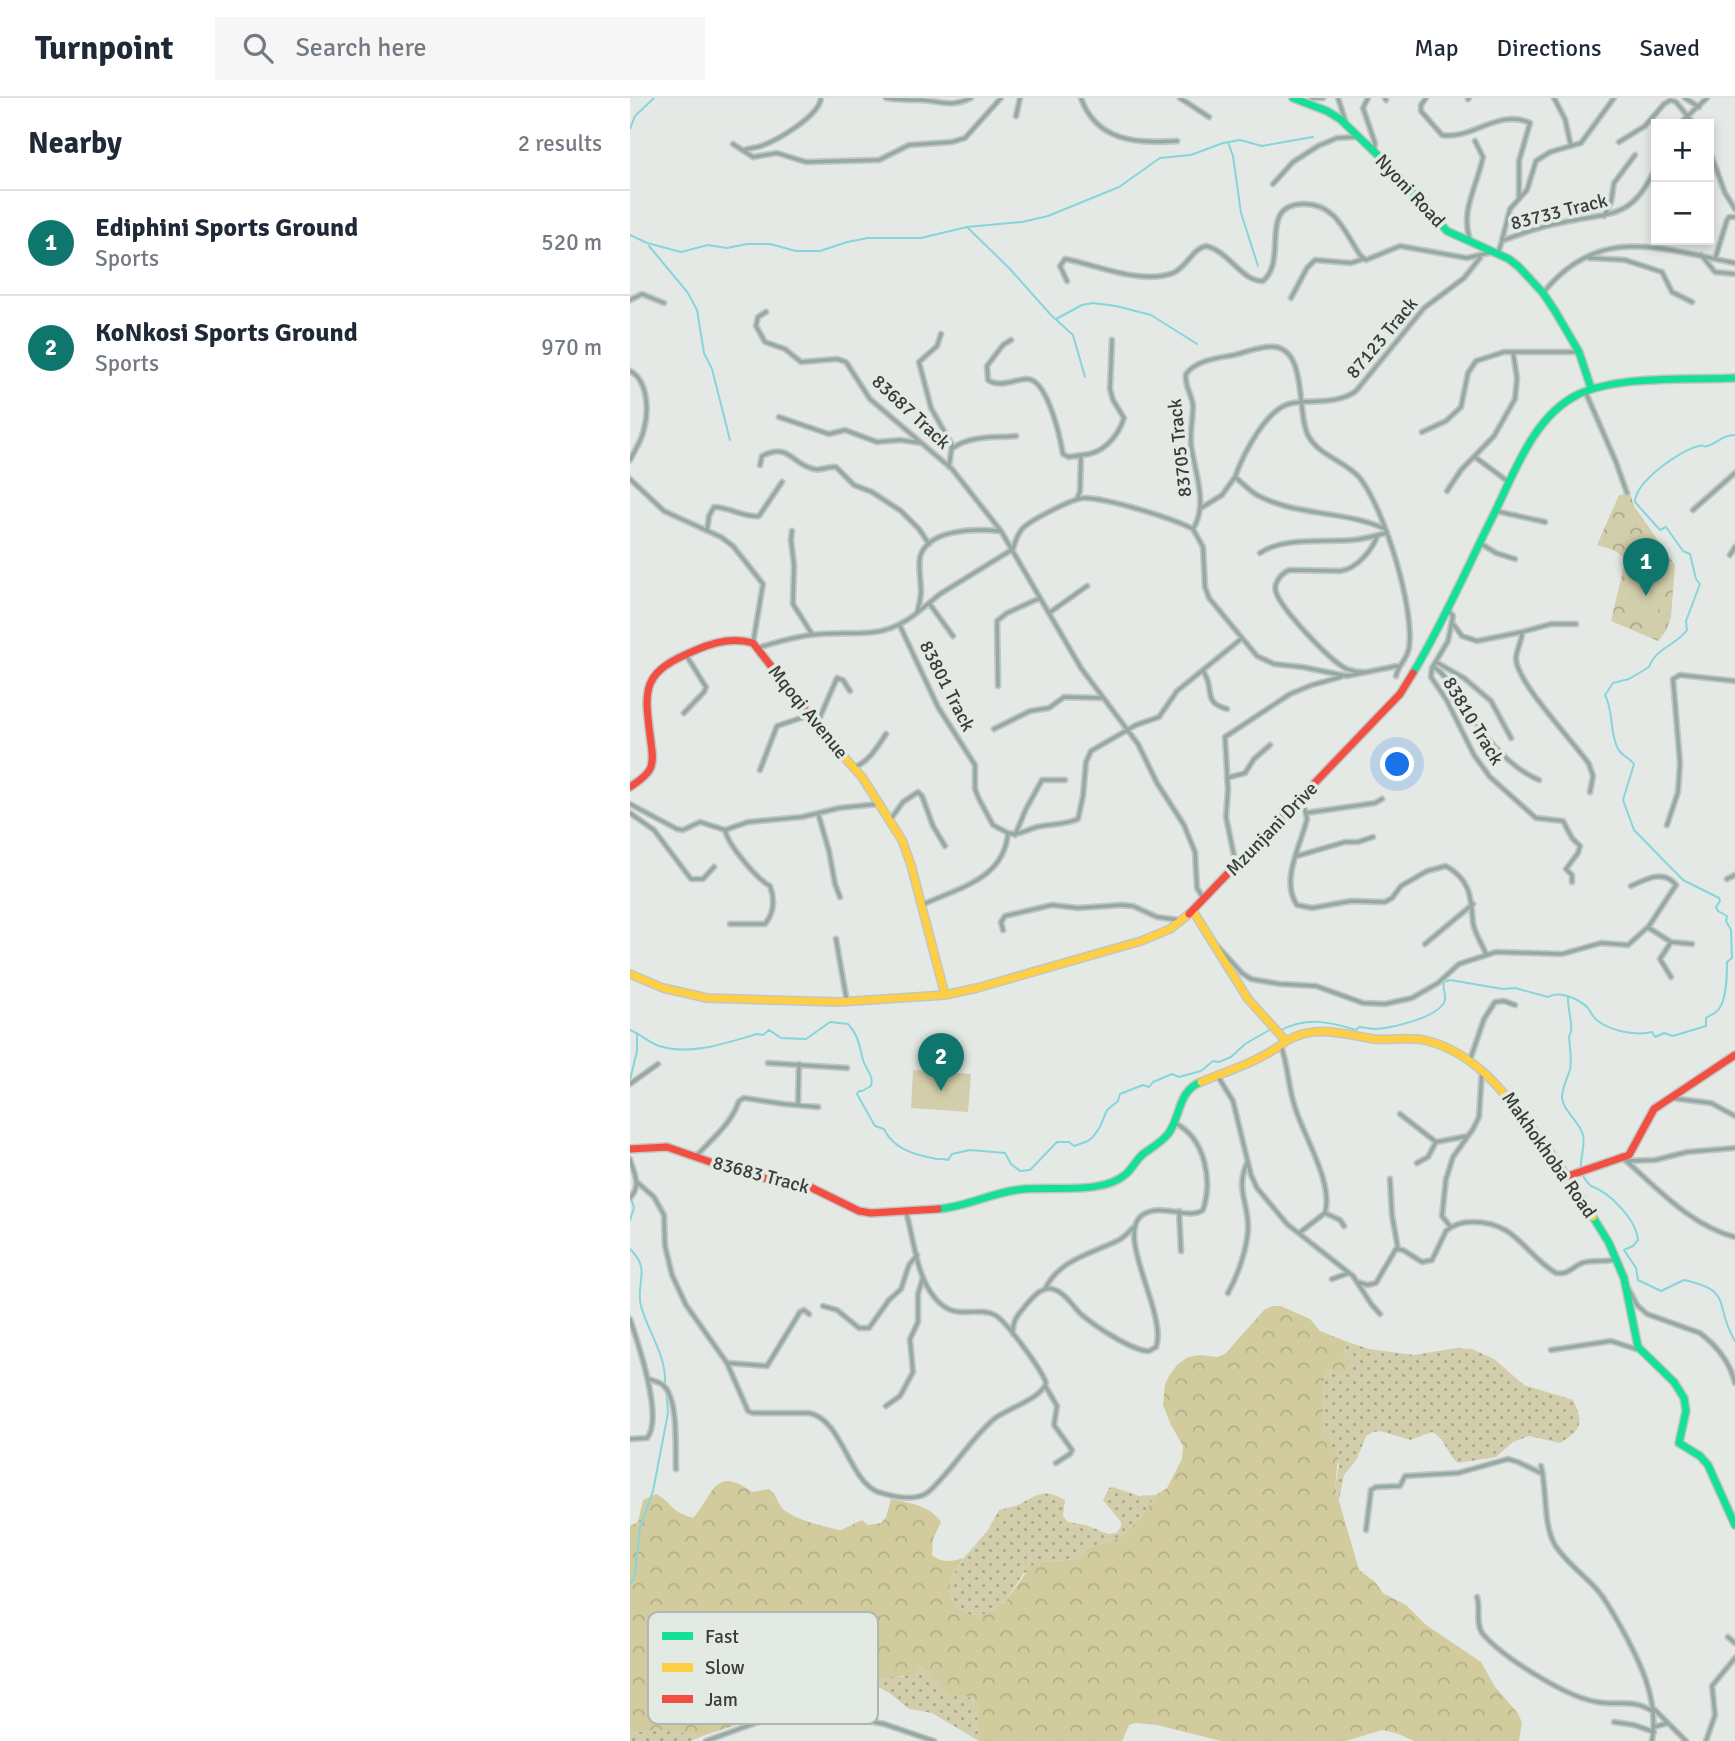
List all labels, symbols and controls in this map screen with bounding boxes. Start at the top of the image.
search box [215,17,705,80]
text: Turnpoint [35,28,173,69]
icon: search [239,29,277,67]
text: Search here [295,32,427,64]
text: Map [1414,33,1459,63]
text: Directions [1497,33,1602,63]
text: Saved [1640,33,1700,63]
map controls [1651,119,1714,245]
button: + [1651,119,1714,182]
text: Nearby [28,125,122,162]
text: 2 results [518,129,602,158]
street label: Nyoni Road [1370,149,1450,233]
button: − [1651,182,1714,245]
street label: 83733 Track [1508,188,1610,236]
text: Ediphini Sports Ground [95,212,358,244]
text: 1 [45,228,57,257]
text: 520 m [541,228,602,257]
text: Sports [95,244,159,273]
street label: 87123 Track [1341,292,1423,384]
text: KoNkosi Sports Ground [95,317,358,349]
text: 2 [45,333,57,362]
text: 970 m [541,333,602,362]
text: Sports [95,349,159,378]
street label: 83687 Track [867,370,956,455]
street label: 83705 Track [1163,397,1197,498]
pin: 1 [1623,538,1669,596]
street label: 83801 Track [914,637,980,736]
street label: Mqoqi Avenue [763,660,853,764]
street label: 83810 Track [1437,672,1509,770]
your location [1380,747,1414,781]
street label: Mzunjani Drive [1221,777,1323,881]
pin: 2 [918,1033,964,1091]
street label: Makhokhoba Road [1496,1087,1602,1223]
street label: 83683 Track [710,1151,812,1199]
legend [648,1612,878,1724]
text: Fast [705,1625,739,1649]
text: Slow [705,1656,745,1680]
text: Jam [705,1688,738,1712]

